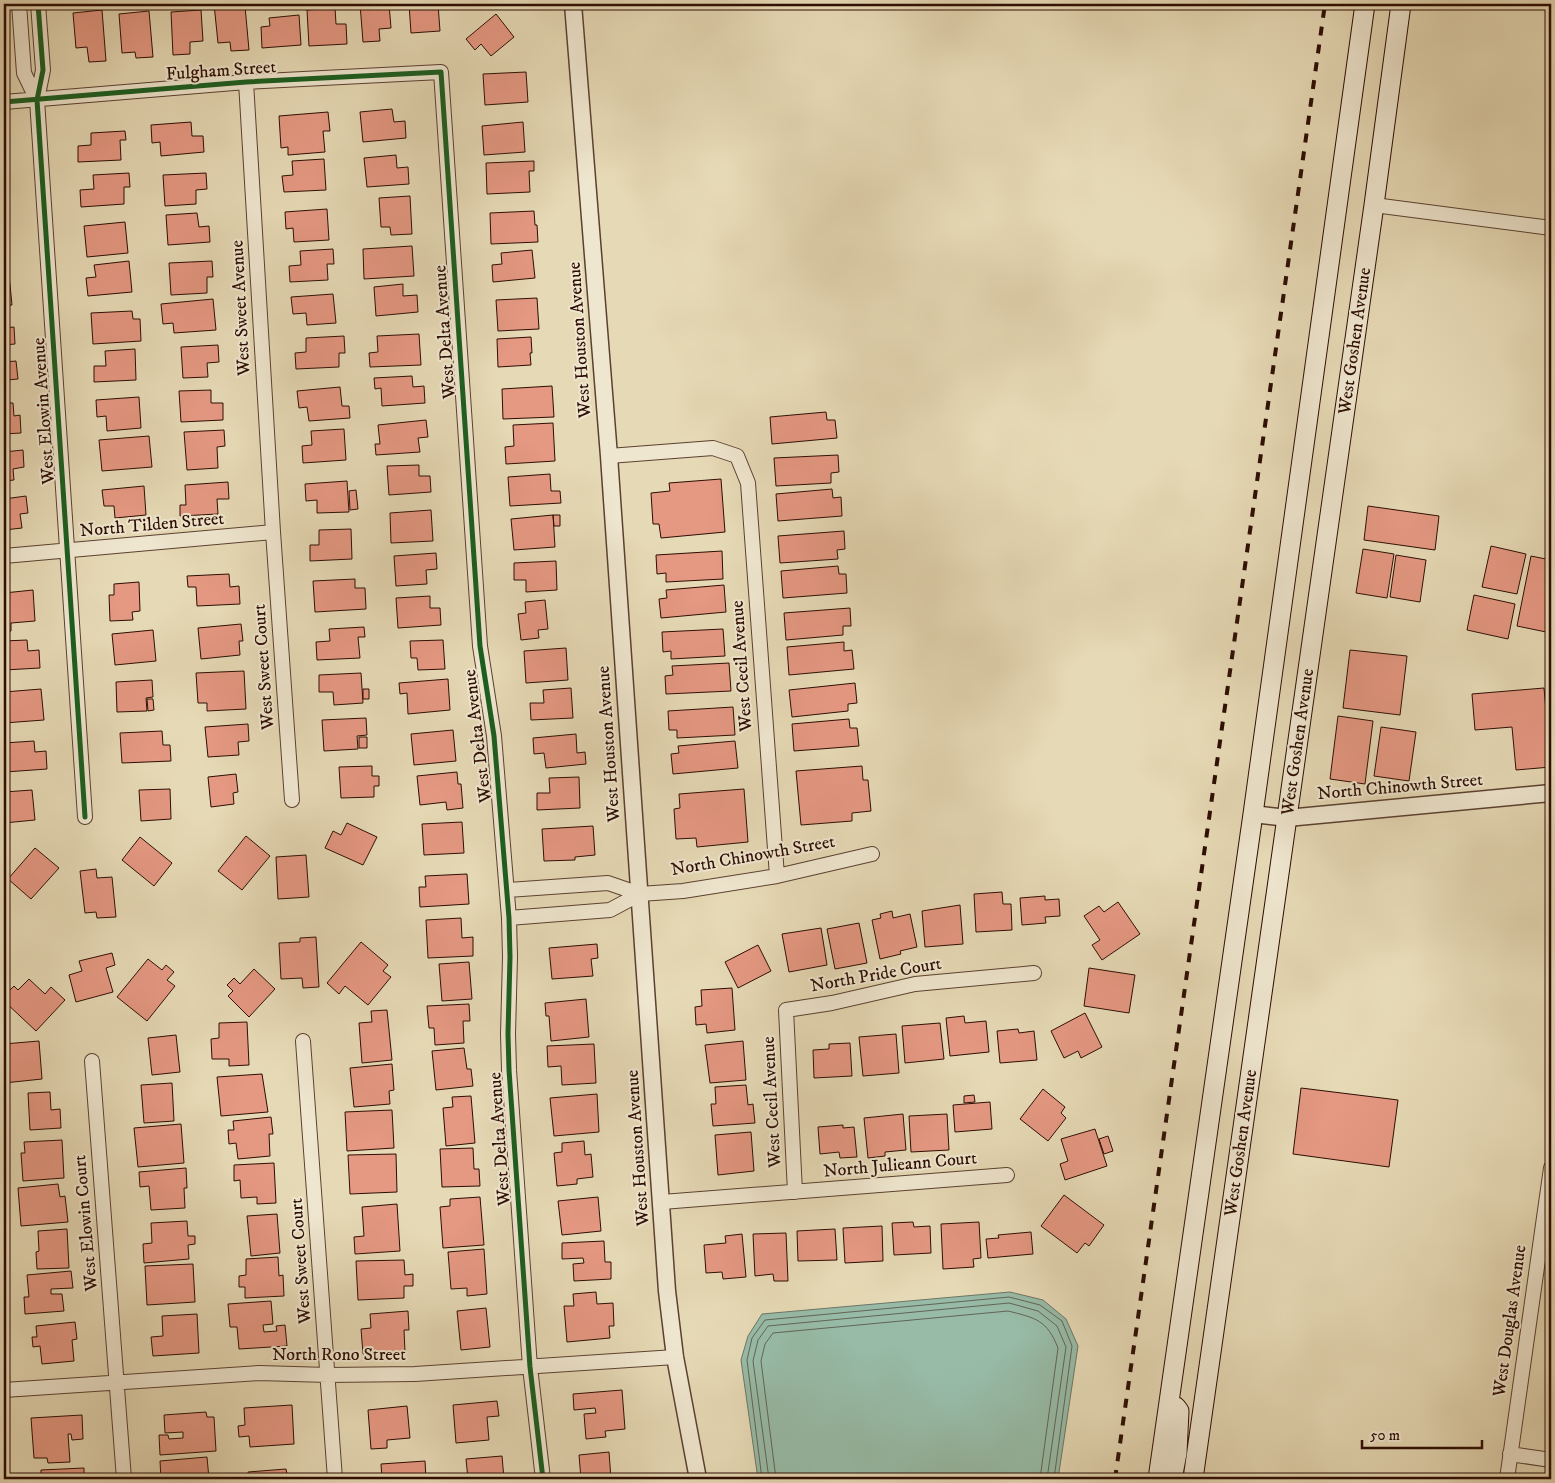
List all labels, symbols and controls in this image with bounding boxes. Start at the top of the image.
street label: Fulgham Street [165,56,277,86]
street label: West Sweet Avenue [226,240,256,377]
street label: West Houston Avenue [564,261,597,420]
street label: West Delta Avenue [429,264,461,401]
street label: West Goshen Avenue [1334,266,1376,417]
street label: West Elowin Avenue [28,337,60,486]
street label: North Tilden Street [79,508,225,542]
street label: West Cecil Avenue [726,600,758,733]
street label: West Sweet Court [249,603,279,732]
street label: West Houston Avenue [593,665,626,824]
street label: West Goshen Avenue [1277,667,1319,818]
street label: West Delta Avenue [459,668,497,805]
street label: North Chinowth Street [1316,769,1484,805]
street label: North Chinowth Street [669,831,837,881]
street label: North Pride Court [809,953,944,997]
street label: West Cecil Avenue [758,1036,786,1169]
street label: West Goshen Avenue [1220,1068,1262,1219]
street label: West Houston Avenue [622,1069,655,1228]
street label: West Delta Avenue [484,1071,516,1208]
street label: North Julieann Court [822,1147,978,1183]
street label: West Elowin Court [69,1154,103,1293]
street label: West Sweet Court [286,1197,316,1326]
street label: West Douglas Avenue [1488,1244,1532,1399]
street label: North Rono Street [272,1344,406,1366]
scale bar [1362,1418,1482,1450]
text: 50 m [1370,1426,1400,1445]

